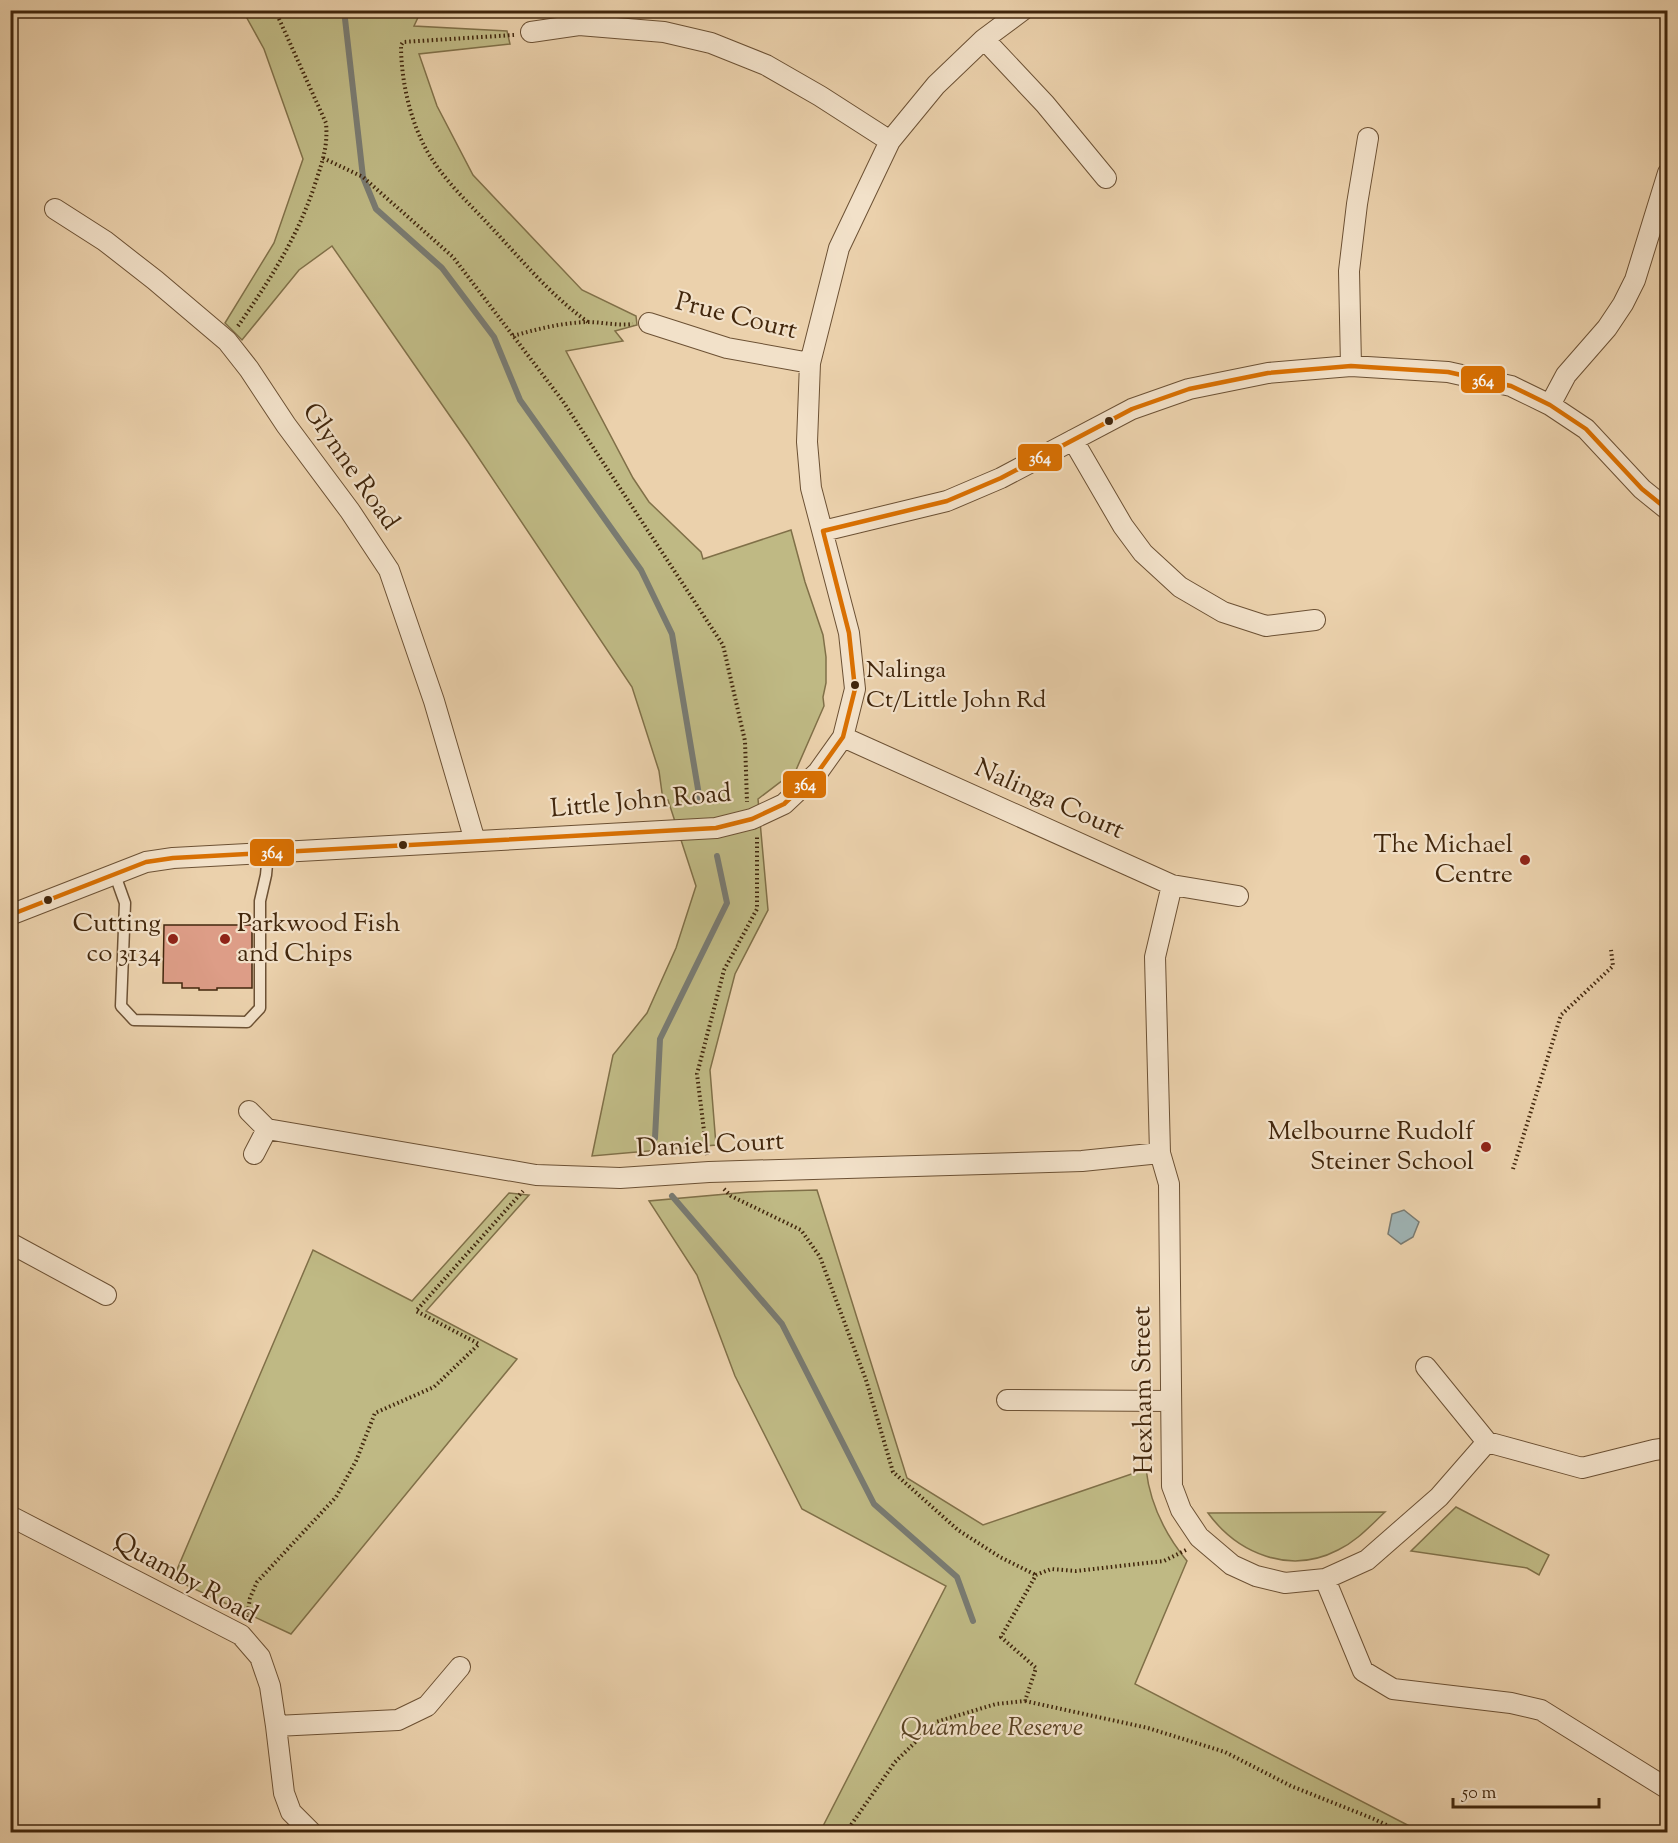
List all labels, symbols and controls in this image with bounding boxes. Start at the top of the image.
street label: Prue Court [671,284,801,350]
line badge: 364 [1460,365,1506,394]
text: 364 [1472,371,1494,394]
street label: Glynne Road [292,396,408,538]
unlabelled marker [1103,415,1115,427]
line badge: 364 [1017,443,1063,472]
text: 364 [1029,448,1051,471]
place label: Nalinga Ct/Little John Rd [866,654,1047,718]
marker: Nalinga Ct/Little John Rd [849,679,861,691]
street label: Nalinga Court [968,750,1130,850]
line badge: 364 [782,770,827,799]
text: 364 [794,775,816,798]
street label: Little John Road [549,776,733,828]
place label: The Michael Centre [1373,827,1513,894]
line badge: 364 [249,838,295,867]
unlabelled marker [397,839,409,851]
text: 364 [261,843,283,866]
marker: The Michael Centre [1518,853,1532,867]
unlabelled marker [42,894,54,906]
place label: Cutting co 3134 [72,906,161,973]
place label: Parkwood Fish and Chips [237,906,400,973]
marker: Cutting co 3134 [166,932,180,946]
marker: Parkwood Fish and Chips [218,932,232,946]
place label: Melbourne Rudolf Steiner School [1268,1114,1475,1181]
street label: Daniel Court [635,1124,785,1168]
marker: Melbourne Rudolf Steiner School [1479,1140,1493,1154]
street label: Hexham Street [1124,1306,1164,1474]
street label: Quamby Road [106,1524,264,1634]
park label: Quambee Reserve [901,1710,1083,1747]
scale bar [1453,1771,1598,1809]
text: 50 m [1461,1781,1497,1807]

